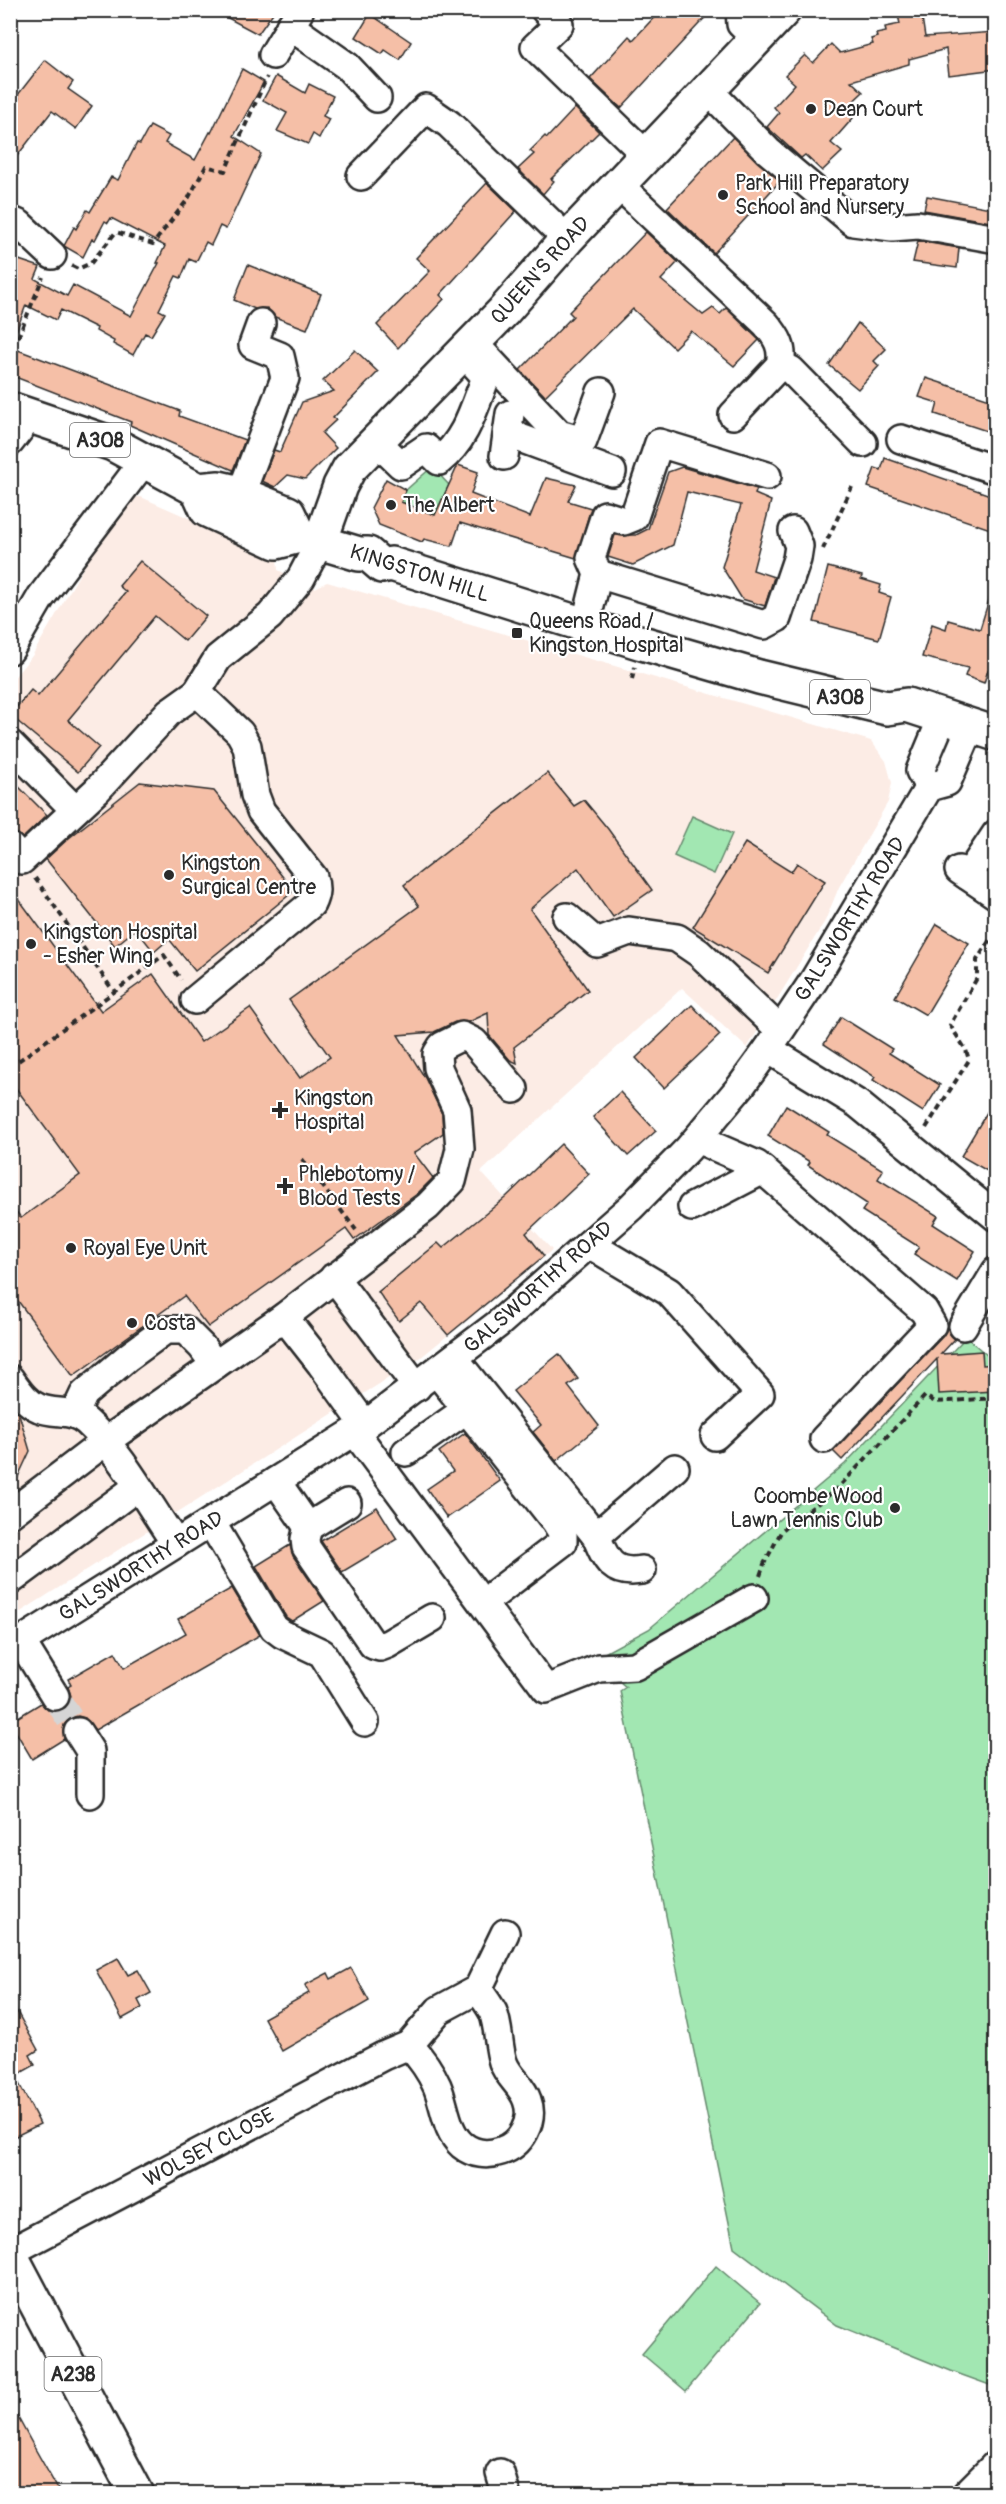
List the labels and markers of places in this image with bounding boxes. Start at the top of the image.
place label: Dean Court [823,96,923,123]
marker: Dean Court [804,102,818,116]
place label: Park Hill Preparatory School and Nursery [735,170,909,221]
marker: Park Hill Preparatory School and Nursery [716,188,730,202]
place label: The Albert [403,492,495,519]
marker: The Albert [384,498,398,512]
place label: Queens Road / Kingston Hospital [529,608,684,659]
marker: Queens Road / Kingston Hospital [510,626,524,640]
place label: Kingston Surgical Centre [181,850,317,901]
marker: Kingston Surgical Centre [162,868,176,882]
place label: Kingston Hospital - Esher Wing [43,919,198,970]
marker: Kingston Hospital - Esher Wing [24,937,38,951]
place label: Kingston Hospital [294,1085,373,1136]
marker: Kingston Hospital [271,1101,289,1119]
place label: Phlebotomy / Blood Tests [298,1161,415,1212]
marker: Phlebotomy / Blood Tests [276,1177,294,1195]
place label: Royal Eye Unit [83,1235,208,1262]
marker: Royal Eye Unit [64,1241,78,1255]
place label: Costa [144,1310,196,1337]
marker: Costa [125,1316,139,1330]
place label: Coombe Wood Lawn Tennis Club [730,1483,883,1534]
marker: Coombe Wood Lawn Tennis Club [888,1501,902,1515]

